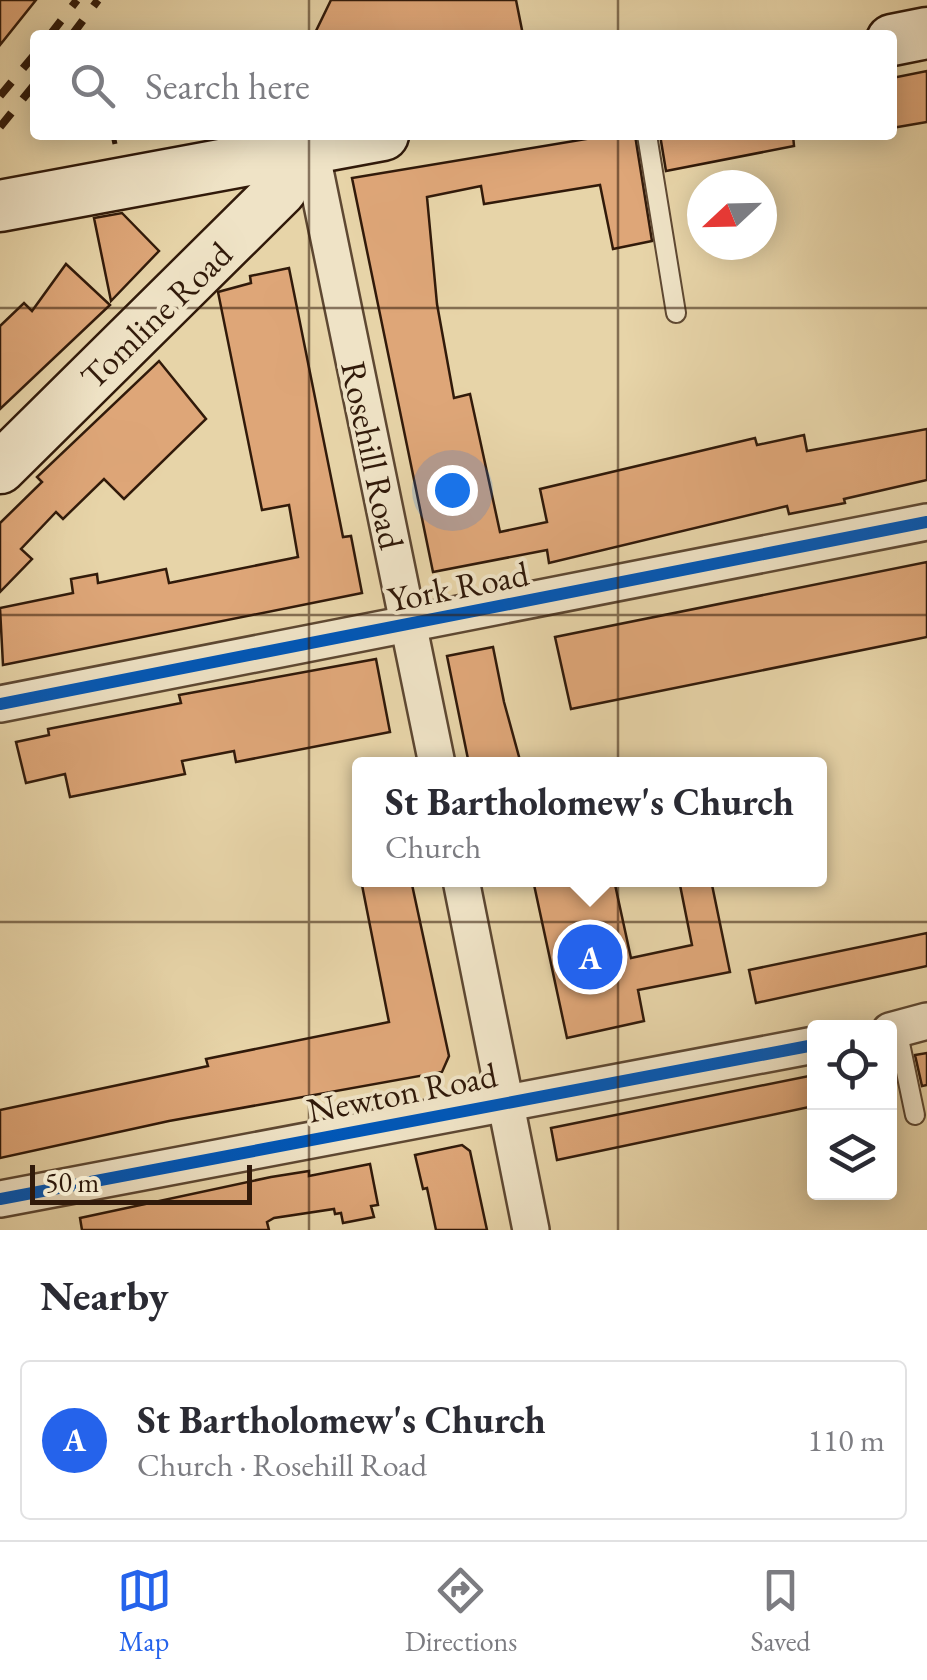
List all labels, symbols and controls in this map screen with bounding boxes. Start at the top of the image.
search box [30,30,897,140]
icon: search [65,58,120,113]
text: Search here [145,61,310,110]
north arrow [687,170,777,260]
street label: Tomline Road [71,231,241,398]
street label: Rosehill Road [331,357,415,553]
your location [427,465,478,516]
street label: York Road [384,550,532,622]
popup [352,757,827,887]
text: St Bartholomew's Church [385,777,794,826]
text: Church [385,826,481,868]
pin: A [558,920,622,994]
map controls [807,1020,897,1200]
button: locate [807,1020,897,1110]
street label: Newton Road [303,1052,501,1132]
button: layers [807,1110,897,1200]
scale bar [30,1160,252,1204]
text: 50 m [45,1164,99,1200]
text: Nearby [40,1268,169,1323]
text: St Bartholomew's Church [137,1395,546,1444]
text: A [63,1419,86,1461]
text: 110 m [808,1419,885,1461]
text: Church · Rosehill Road [137,1444,427,1486]
tab: Map [117,1563,172,1659]
tab: Directions [405,1563,517,1659]
tab: Saved [750,1563,810,1659]

